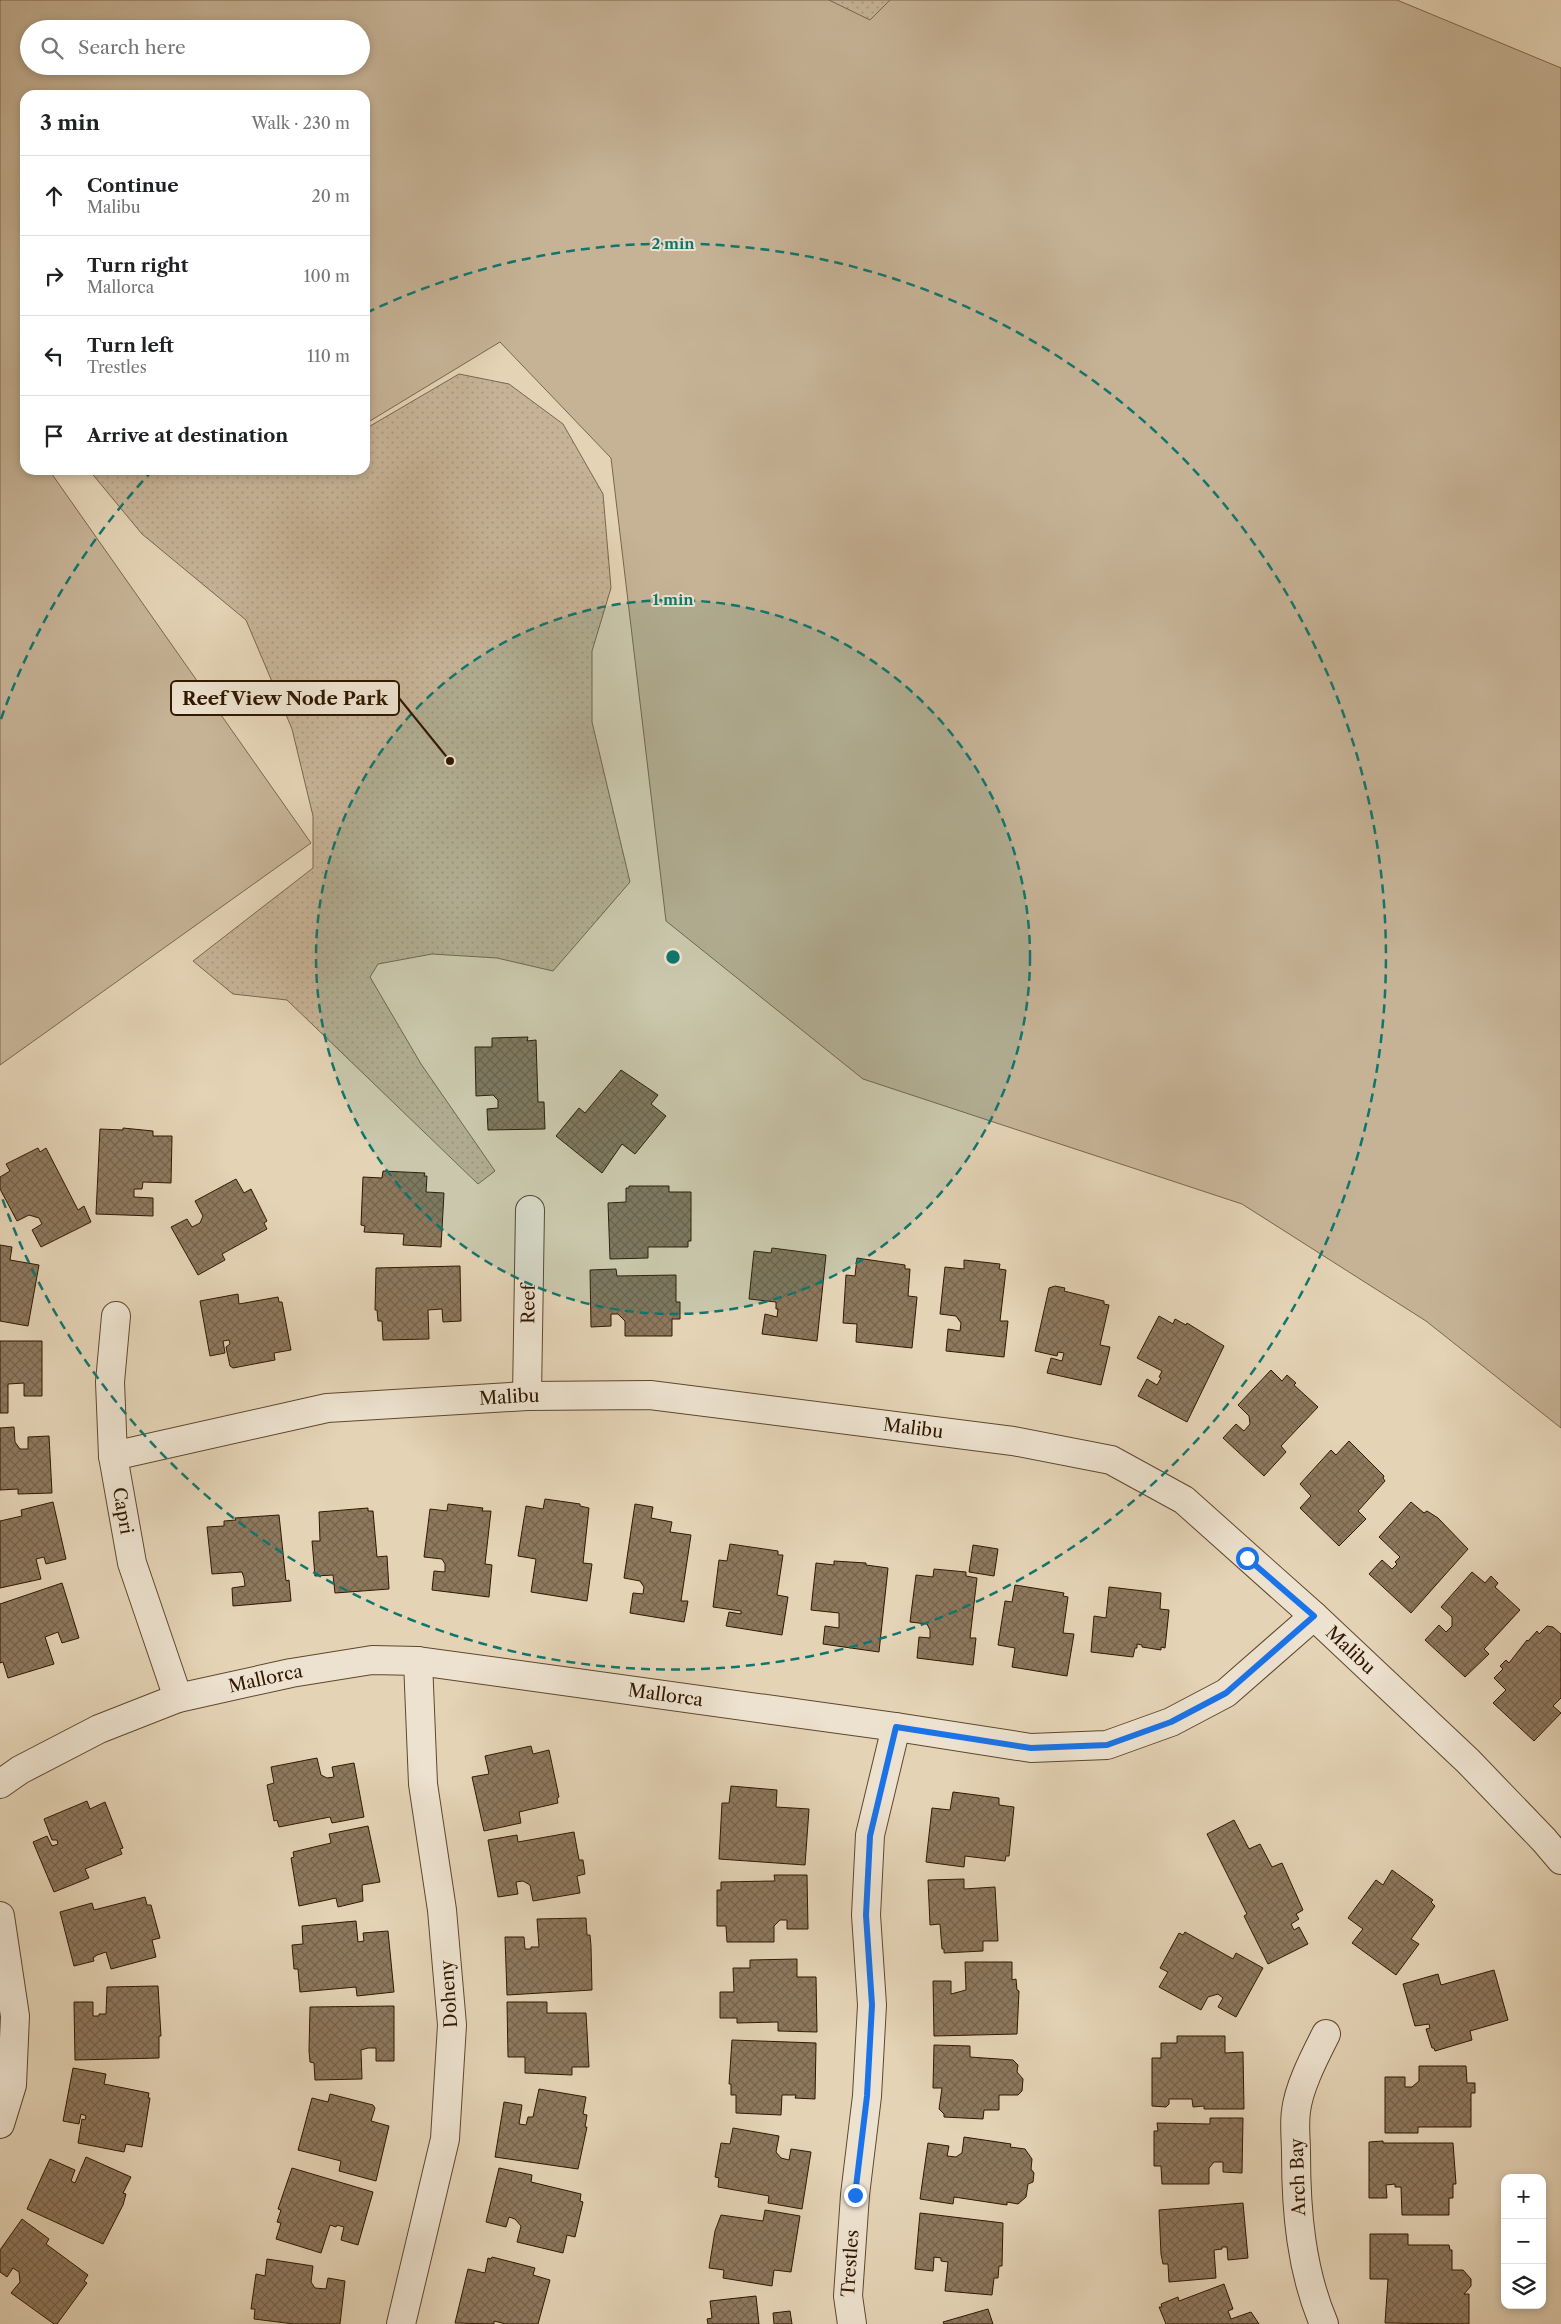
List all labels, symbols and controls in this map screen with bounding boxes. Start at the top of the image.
search box [20,20,370,75]
icon: search [38,34,66,62]
text: Search here [78,36,186,59]
text: 3 min [40,110,100,135]
text: Walk · 230 m [251,113,350,133]
text: Continue [87,174,179,197]
icon: ahead [40,182,68,210]
text: 20 m [311,186,350,206]
text: Malibu [87,197,141,217]
text: 2 min [651,234,695,253]
text: Turn right [87,254,188,277]
icon: right [40,262,68,290]
text: 100 m [304,266,350,286]
text: Mallorca [87,277,154,297]
text: Turn left [87,334,174,357]
icon: left [40,342,68,370]
text: 110 m [307,346,350,366]
text: Trestles [87,357,147,377]
icon: arrive [40,422,68,450]
text: Arrive at destination [87,424,288,447]
text: 1 min [652,590,694,609]
callout: Reef View Node Park [171,681,399,715]
text: Reef View Node Park [182,687,389,710]
centre of rings [664,948,682,966]
street label: Reef [517,1281,540,1324]
street label: Malibu [479,1385,540,1410]
street label: Malibu [882,1414,945,1443]
street label: Capri [108,1485,138,1537]
route start [1236,1547,1259,1570]
street label: Malibu [1321,1622,1380,1679]
street label: Mallorca [226,1660,305,1698]
street label: Mallorca [627,1679,705,1711]
street label: Doheny [436,1958,462,2029]
street label: Arch Bay [1286,2137,1310,2217]
map controls [1501,2174,1546,2309]
button: + [1501,2174,1546,2219]
route end [844,2184,867,2207]
button: − [1501,2219,1546,2264]
street label: Trestles [837,2229,864,2298]
button: layers [1501,2264,1546,2309]

